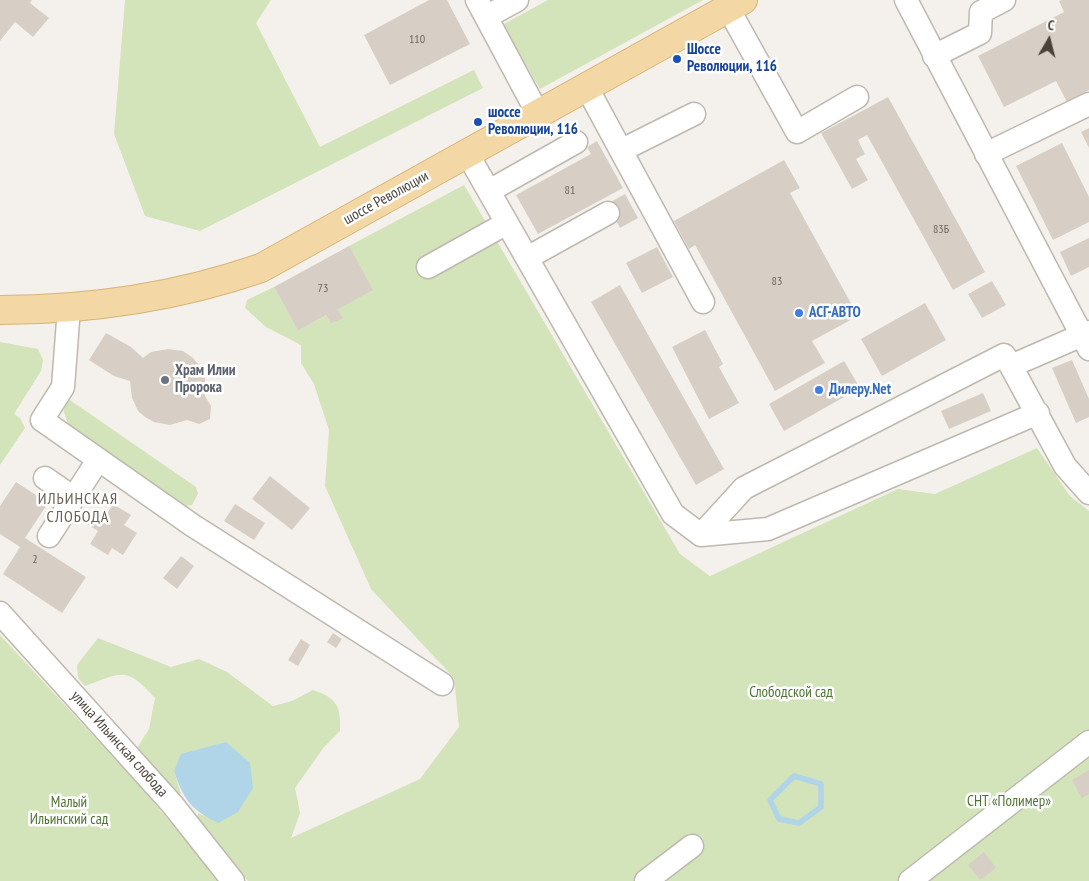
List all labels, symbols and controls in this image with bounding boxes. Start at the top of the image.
north arrow [1024,15,1074,65]
text: С [1047,16,1056,35]
house number: 110 [409,33,425,47]
place label: Шоссе Революции, 116 [687,41,777,76]
marker: Шоссе Революции, 116 [671,53,683,65]
place label: шоссе Революции, 116 [488,104,578,139]
marker: шоссе Революции, 116 [472,116,484,128]
street label: шоссе Революции [340,167,432,229]
house number: 81 [565,184,575,198]
house number: 83Б [933,223,949,237]
house number: 83 [772,275,782,289]
house number: 73 [318,282,328,296]
place label: АСГ-АВТО [809,304,861,322]
marker: АСГ-АВТО [793,307,805,319]
place label: Храм Илии Пророка [175,362,235,397]
marker: Храм Илии Пророка [159,374,171,386]
place label: Дилеру.Net [829,381,891,399]
marker: Дилеру.Net [813,384,825,396]
district label: ИЛЬИНСКАЯ СЛОБОДА [37,489,119,527]
house number: 2 [32,553,38,567]
park label: Слободской сад [749,684,833,702]
street label: улица Ильинская слобода [67,687,171,801]
park label: СНТ «Полимер» [967,793,1051,811]
park label: Малый Ильинский сад [30,794,108,829]

